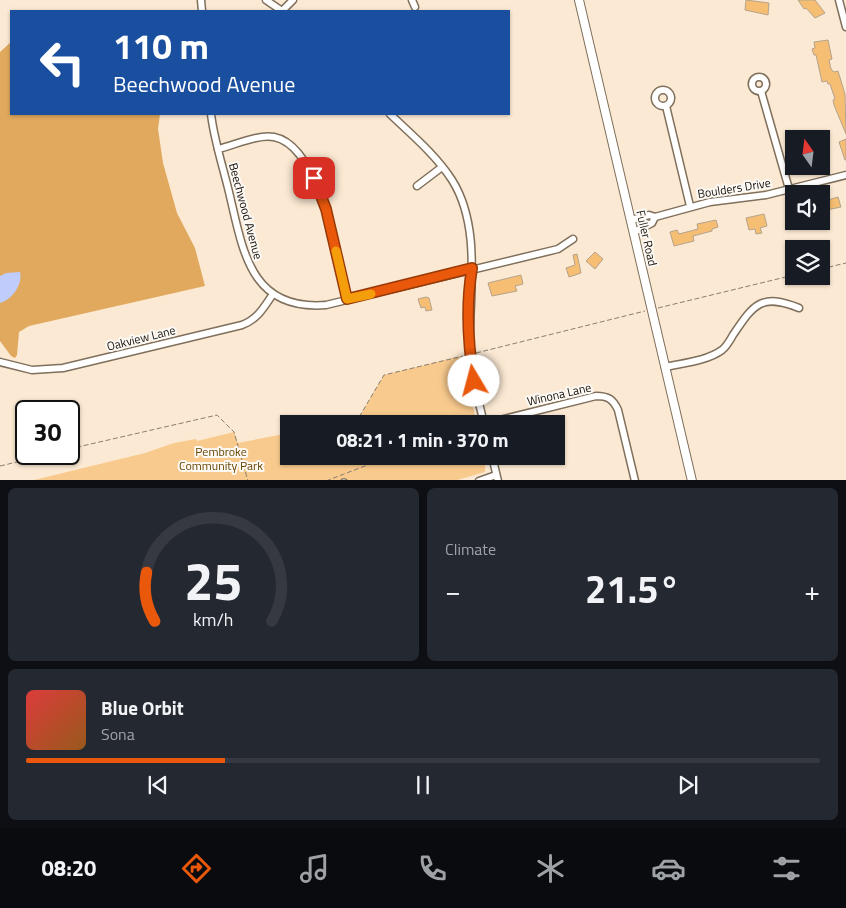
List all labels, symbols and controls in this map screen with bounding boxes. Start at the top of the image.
text: 110 m [113,19,209,73]
icon: left [30,30,95,95]
text: Beechwood Avenue [113,67,295,101]
north arrow [785,130,830,175]
map controls [785,130,830,285]
pin [293,157,335,199]
street label: Beechwood Avenue [224,161,268,261]
icon: arrive [300,164,328,192]
street label: Boulders Drive [696,173,772,203]
button: sound [785,185,830,230]
street label: Fuller Road [631,208,663,268]
button: layers [785,240,830,285]
street label: Oakview Lane [105,320,177,356]
position arrow [447,354,499,406]
street label: Winona Lane [525,377,593,411]
speed limit sign: 30 [15,400,80,465]
text: 08:21 · 1 min · 370 m [336,425,509,454]
park label: Pembroke Community Park [179,442,263,475]
text: Climate [445,537,496,561]
text: 25 [184,541,243,620]
text: 21.5° [585,560,680,618]
text: − [445,569,461,612]
text: + [804,569,820,612]
text: km/h [193,606,234,633]
text: Blue Orbit [101,693,184,722]
text: Sona [101,722,135,746]
icon: previous [144,771,172,799]
icon: pause [409,771,437,799]
icon: next [674,771,702,799]
text: 08:20 [42,851,96,885]
icon: directions [179,851,214,886]
icon: music [297,851,332,886]
icon: phone [415,851,450,886]
icon: climate [533,851,568,886]
icon: car [651,851,686,886]
icon: filters [769,851,804,886]

